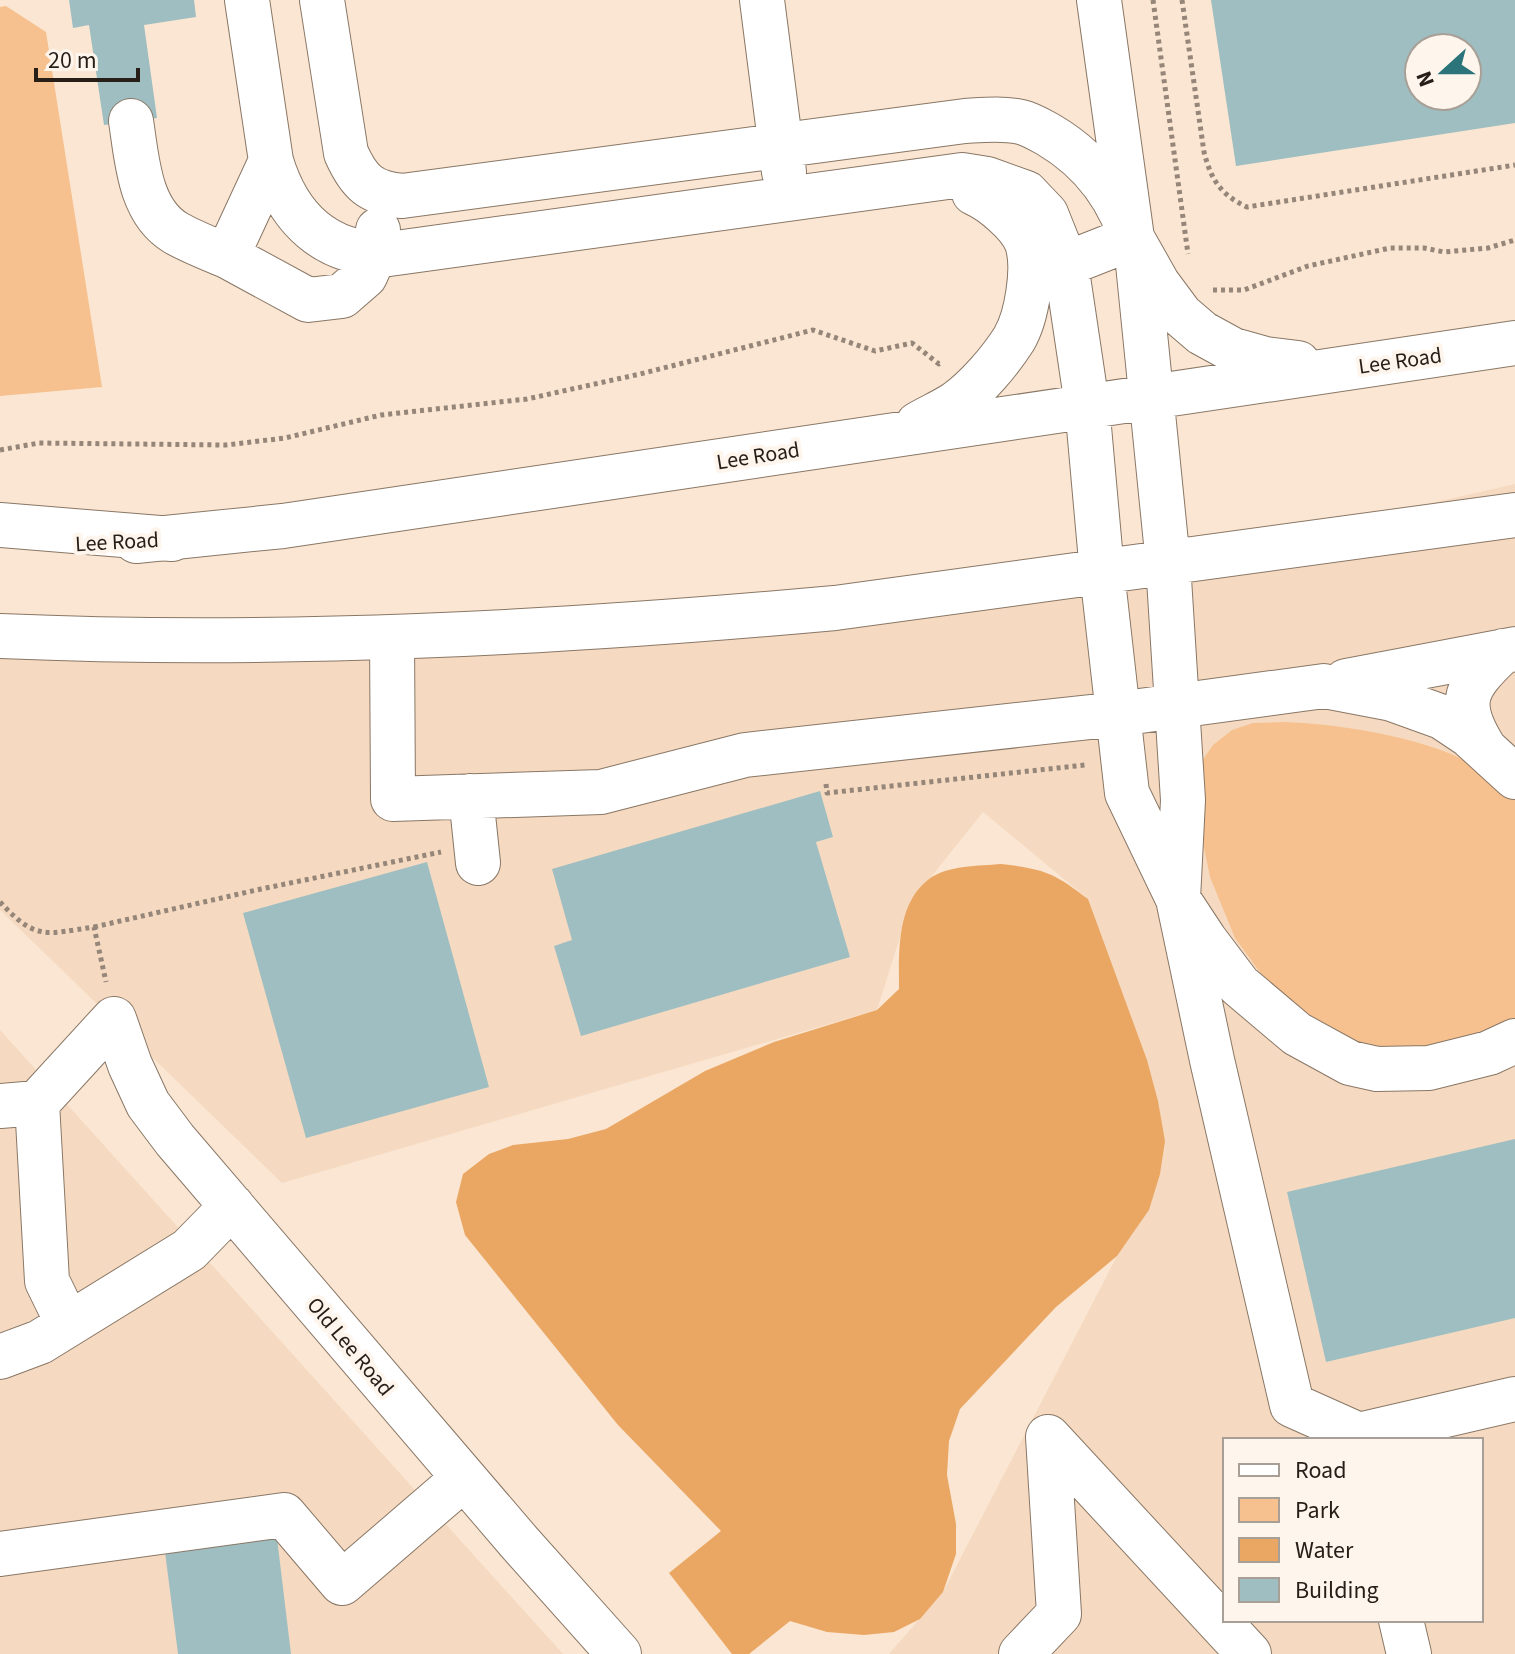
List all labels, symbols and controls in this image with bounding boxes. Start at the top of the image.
scale bar [36,32,138,82]
north arrow [1403,32,1483,112]
text: 20 m [48,43,97,78]
text: N [1408,66,1443,91]
street label: Lee Road [1356,339,1444,383]
street label: Lee Road [714,434,802,478]
street label: Lee Road [74,524,160,560]
street label: Old Lee Road [299,1290,401,1403]
legend [1223,1438,1483,1622]
text: Road [1295,1453,1347,1488]
text: Park [1295,1493,1340,1528]
text: Water [1295,1533,1354,1568]
text: Building [1295,1573,1379,1608]

